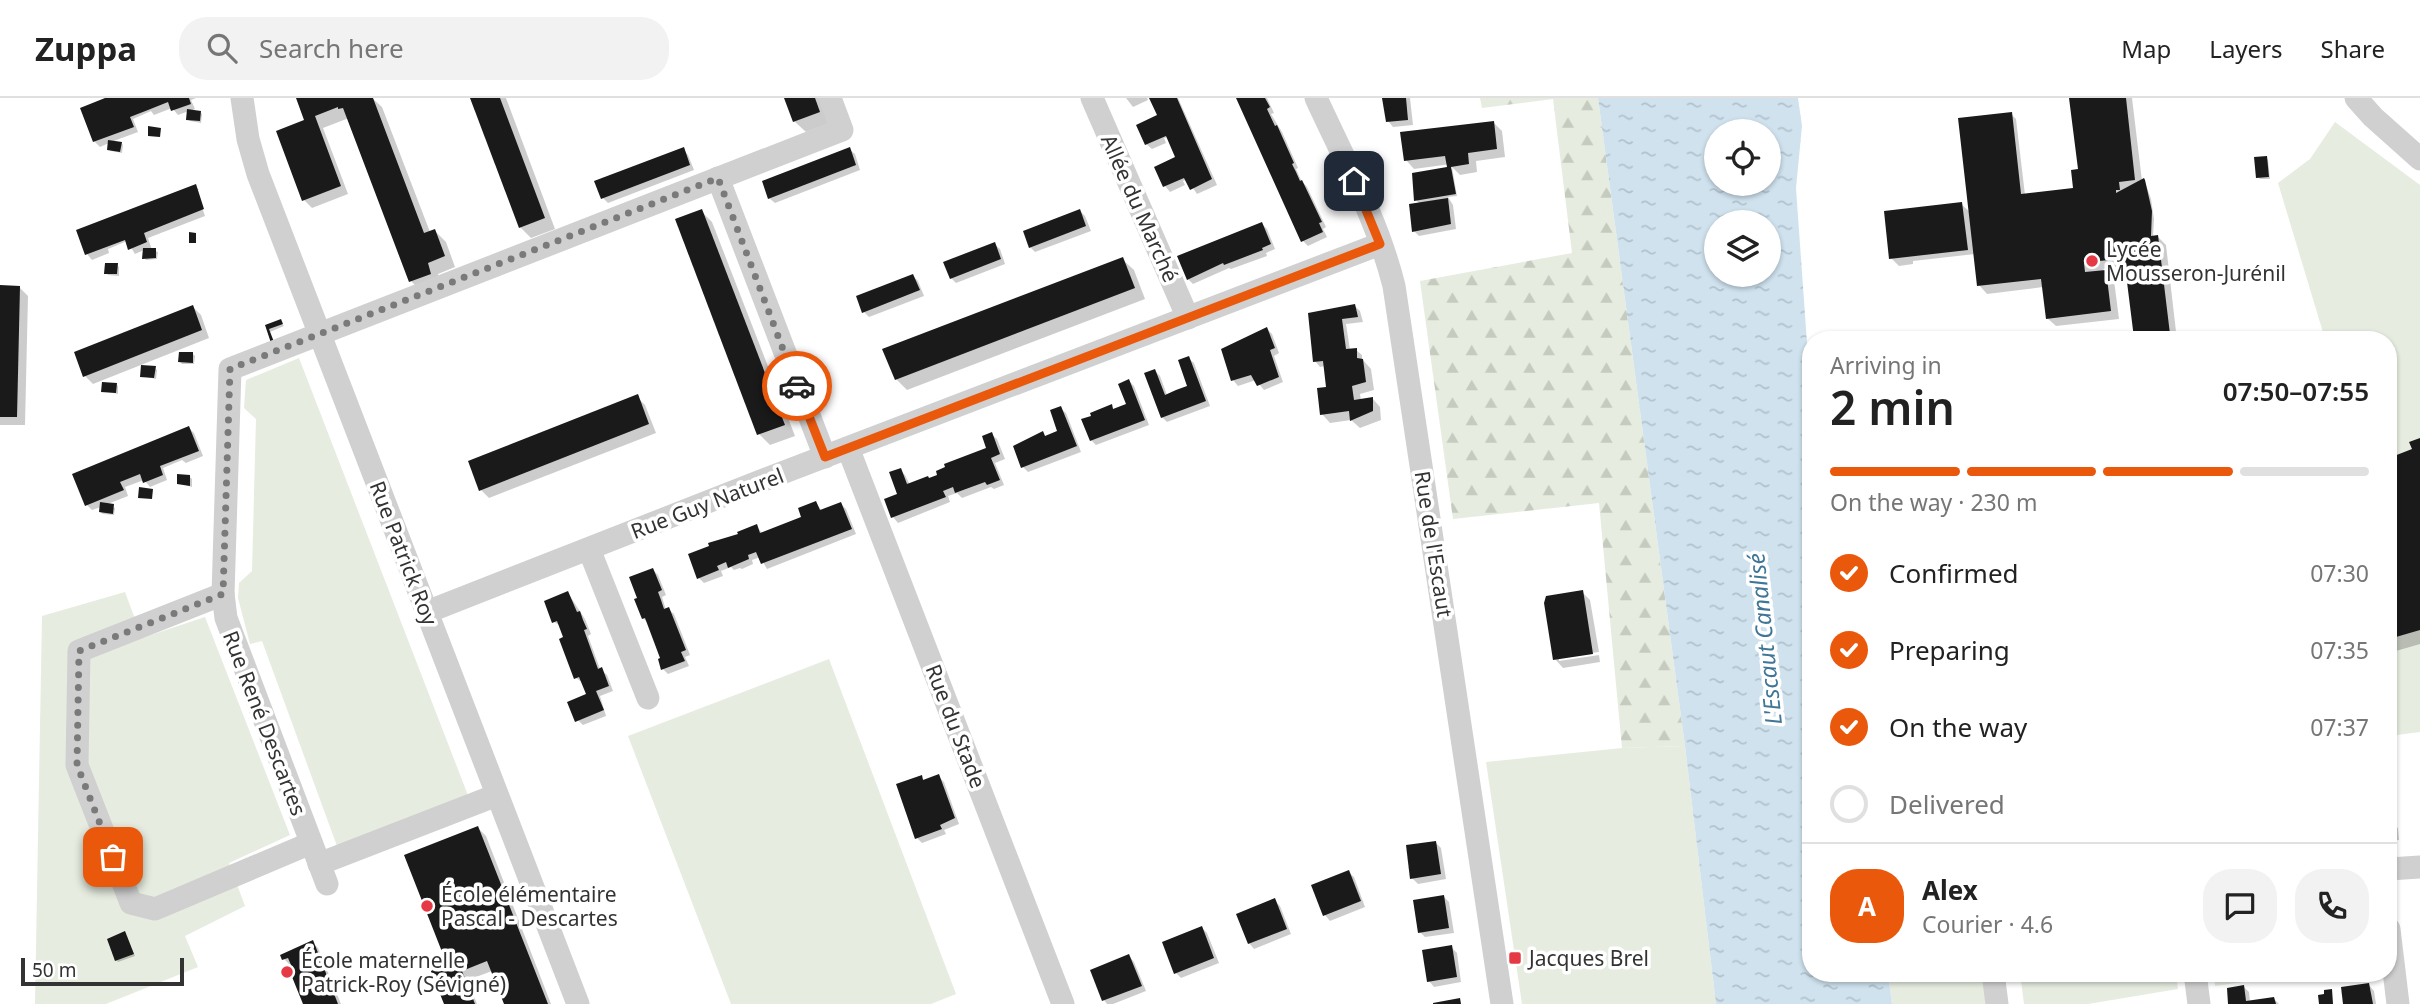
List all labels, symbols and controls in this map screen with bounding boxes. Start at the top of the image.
search box [179,17,669,80]
text: Zuppa [35,26,137,71]
icon: search [203,29,241,67]
text: Search here [259,30,404,66]
text: Map [2121,32,2171,65]
text: Layers [2209,32,2283,65]
text: Share [2321,32,2385,65]
map controls [1704,119,1781,287]
button: locate [1704,119,1781,196]
street label: Allée du Marché [1095,130,1185,286]
pin [1324,151,1384,211]
icon: home [1335,162,1373,200]
button: layers [1704,210,1781,287]
place label: Lycée Mousseron-Jurénil [2106,235,2286,287]
marker: Lycée Mousseron-Jurénil [2084,253,2100,269]
text: Arriving in [1830,349,1942,381]
courier [762,351,832,421]
icon: car [778,367,816,405]
text: 07:50–07:55 [2223,373,2369,409]
text: 2 min [1830,376,1955,438]
street label: Rue Guy Naturel [627,461,787,545]
street label: Rue de l'Escaut [1409,469,1459,620]
street label: Rue Patrick Roy [364,477,444,629]
text: On the way · 230 m [1830,486,2037,518]
water label: L'Escaut Canalisé [1739,551,1789,727]
icon: check [1830,554,1868,592]
text: Confirmed [1889,555,2019,591]
text: 07:30 [2310,557,2369,589]
street label: Rue René Descartes [217,627,313,819]
icon: check [1830,631,1868,669]
text: Preparing [1889,632,2010,668]
text: 07:35 [2310,634,2369,666]
street label: Rue du Stade [920,660,992,792]
icon: check [1830,708,1868,746]
text: On the way [1889,709,2027,745]
text: 07:37 [2310,711,2369,743]
text: Delivered [1889,786,2005,822]
pin [83,827,143,887]
icon: bag [94,838,132,876]
button: chat [2203,869,2277,943]
button: phone [2295,869,2369,943]
text: Alex [1922,872,1978,908]
place label: École élémentaire Pascal - Descartes [441,880,618,932]
text: A [1858,888,1876,924]
marker: École élémentaire Pascal - Descartes [419,898,435,914]
text: Courier · 4.6 [1922,908,2053,940]
place label: Jacques Brel [1527,944,1649,972]
place label: École maternelle Patrick-Roy (Sévigné) [301,946,506,998]
marker: Jacques Brel [1507,950,1523,966]
scale bar [21,955,184,987]
text: 50 m [32,957,76,983]
marker: École maternelle Patrick-Roy (Sévigné) [279,964,295,980]

